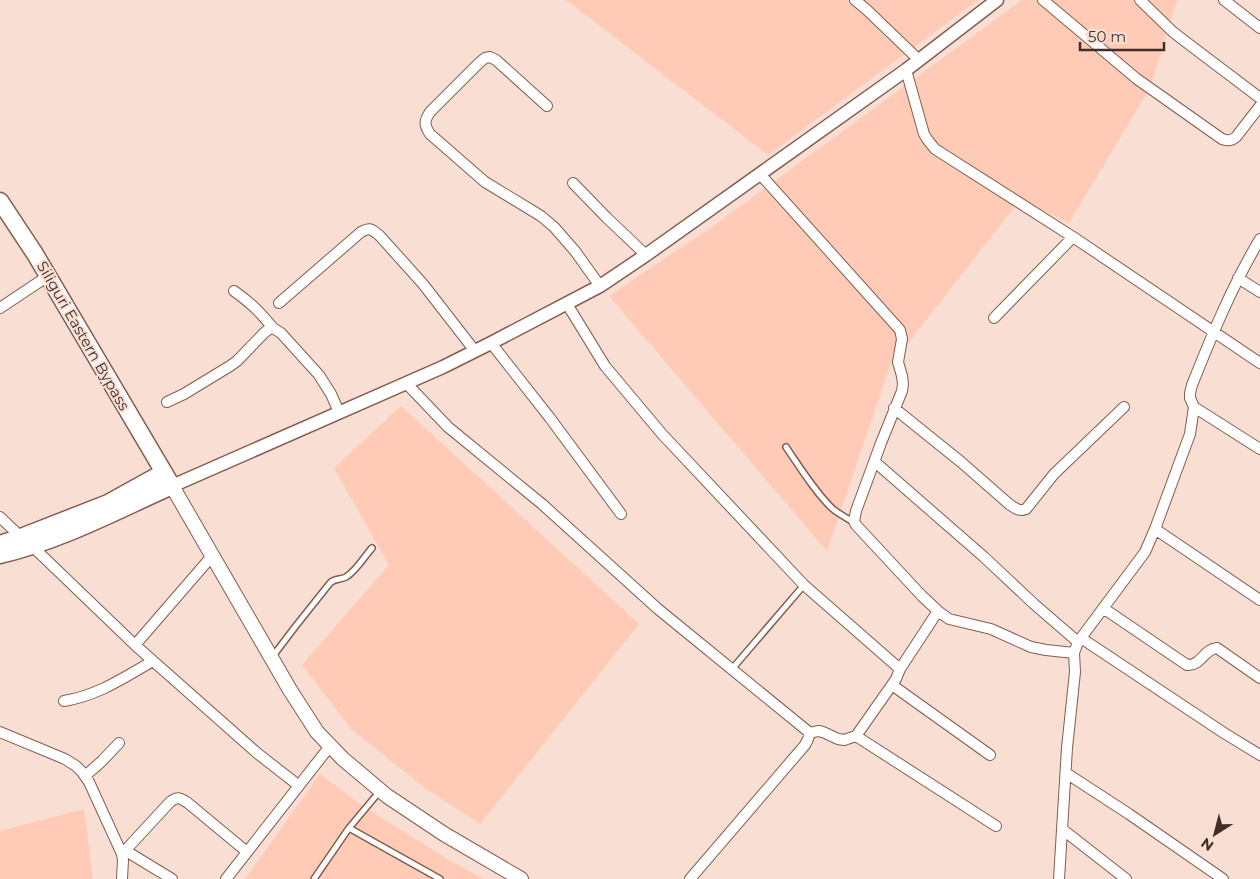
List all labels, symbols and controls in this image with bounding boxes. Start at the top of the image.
scale bar [1080,20,1164,52]
text: 50 m [1088,27,1126,46]
street label: Siliguri Eastern Bypass [33,258,134,414]
north arrow [1190,809,1240,859]
text: N [1197,834,1217,855]

